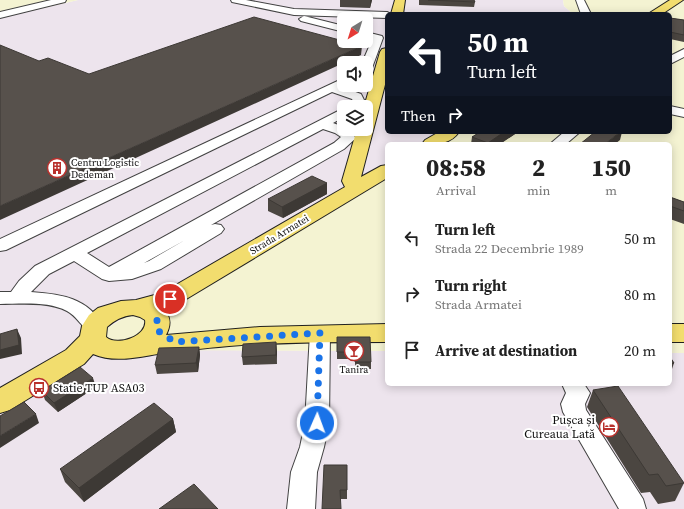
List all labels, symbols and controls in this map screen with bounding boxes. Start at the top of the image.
north arrow [337,12,373,48]
map controls [337,12,373,136]
text: 50 m [467,23,529,61]
icon: left [401,28,453,80]
button: sound [337,56,373,92]
text: Turn left [467,59,537,84]
button: layers [337,100,373,136]
icon: right [444,104,466,126]
text: Then [401,105,436,126]
text: 08:58 [426,151,486,184]
text: 2 [532,151,545,184]
text: 150 [591,151,631,184]
place label: Centru Logistic Dedeman [71,156,139,181]
building icon: Centru Logistic Dedeman [46,157,68,179]
text: Arrival [436,182,476,199]
text: min [527,182,550,199]
text: m [605,182,617,199]
street label: Strada Armatei [247,212,311,257]
text: Turn left [435,219,495,240]
icon: left [401,227,423,249]
text: 50 m [624,228,656,249]
text: Strada 22 Decembrie 1989 [435,240,584,257]
text: Turn right [435,275,507,296]
pin [153,282,187,316]
icon: right [401,283,423,305]
text: 80 m [624,284,656,305]
icon: arrive [159,288,181,310]
text: Strada Armatei [435,296,522,313]
icon: arrive [401,339,423,361]
bar icon: Tanira [343,340,365,362]
text: Arrive at destination [435,340,577,361]
text: 20 m [624,340,656,361]
place label: Tanira [340,363,369,376]
bus stop icon: Statie TUP ASA03 [28,377,50,399]
place label: Statie TUP ASA03 [53,380,145,396]
position arrow [296,402,338,444]
place label: Pușca și Cureaua Lată [524,412,596,442]
hotel icon: Pușca și Cureaua Lată [598,416,620,438]

